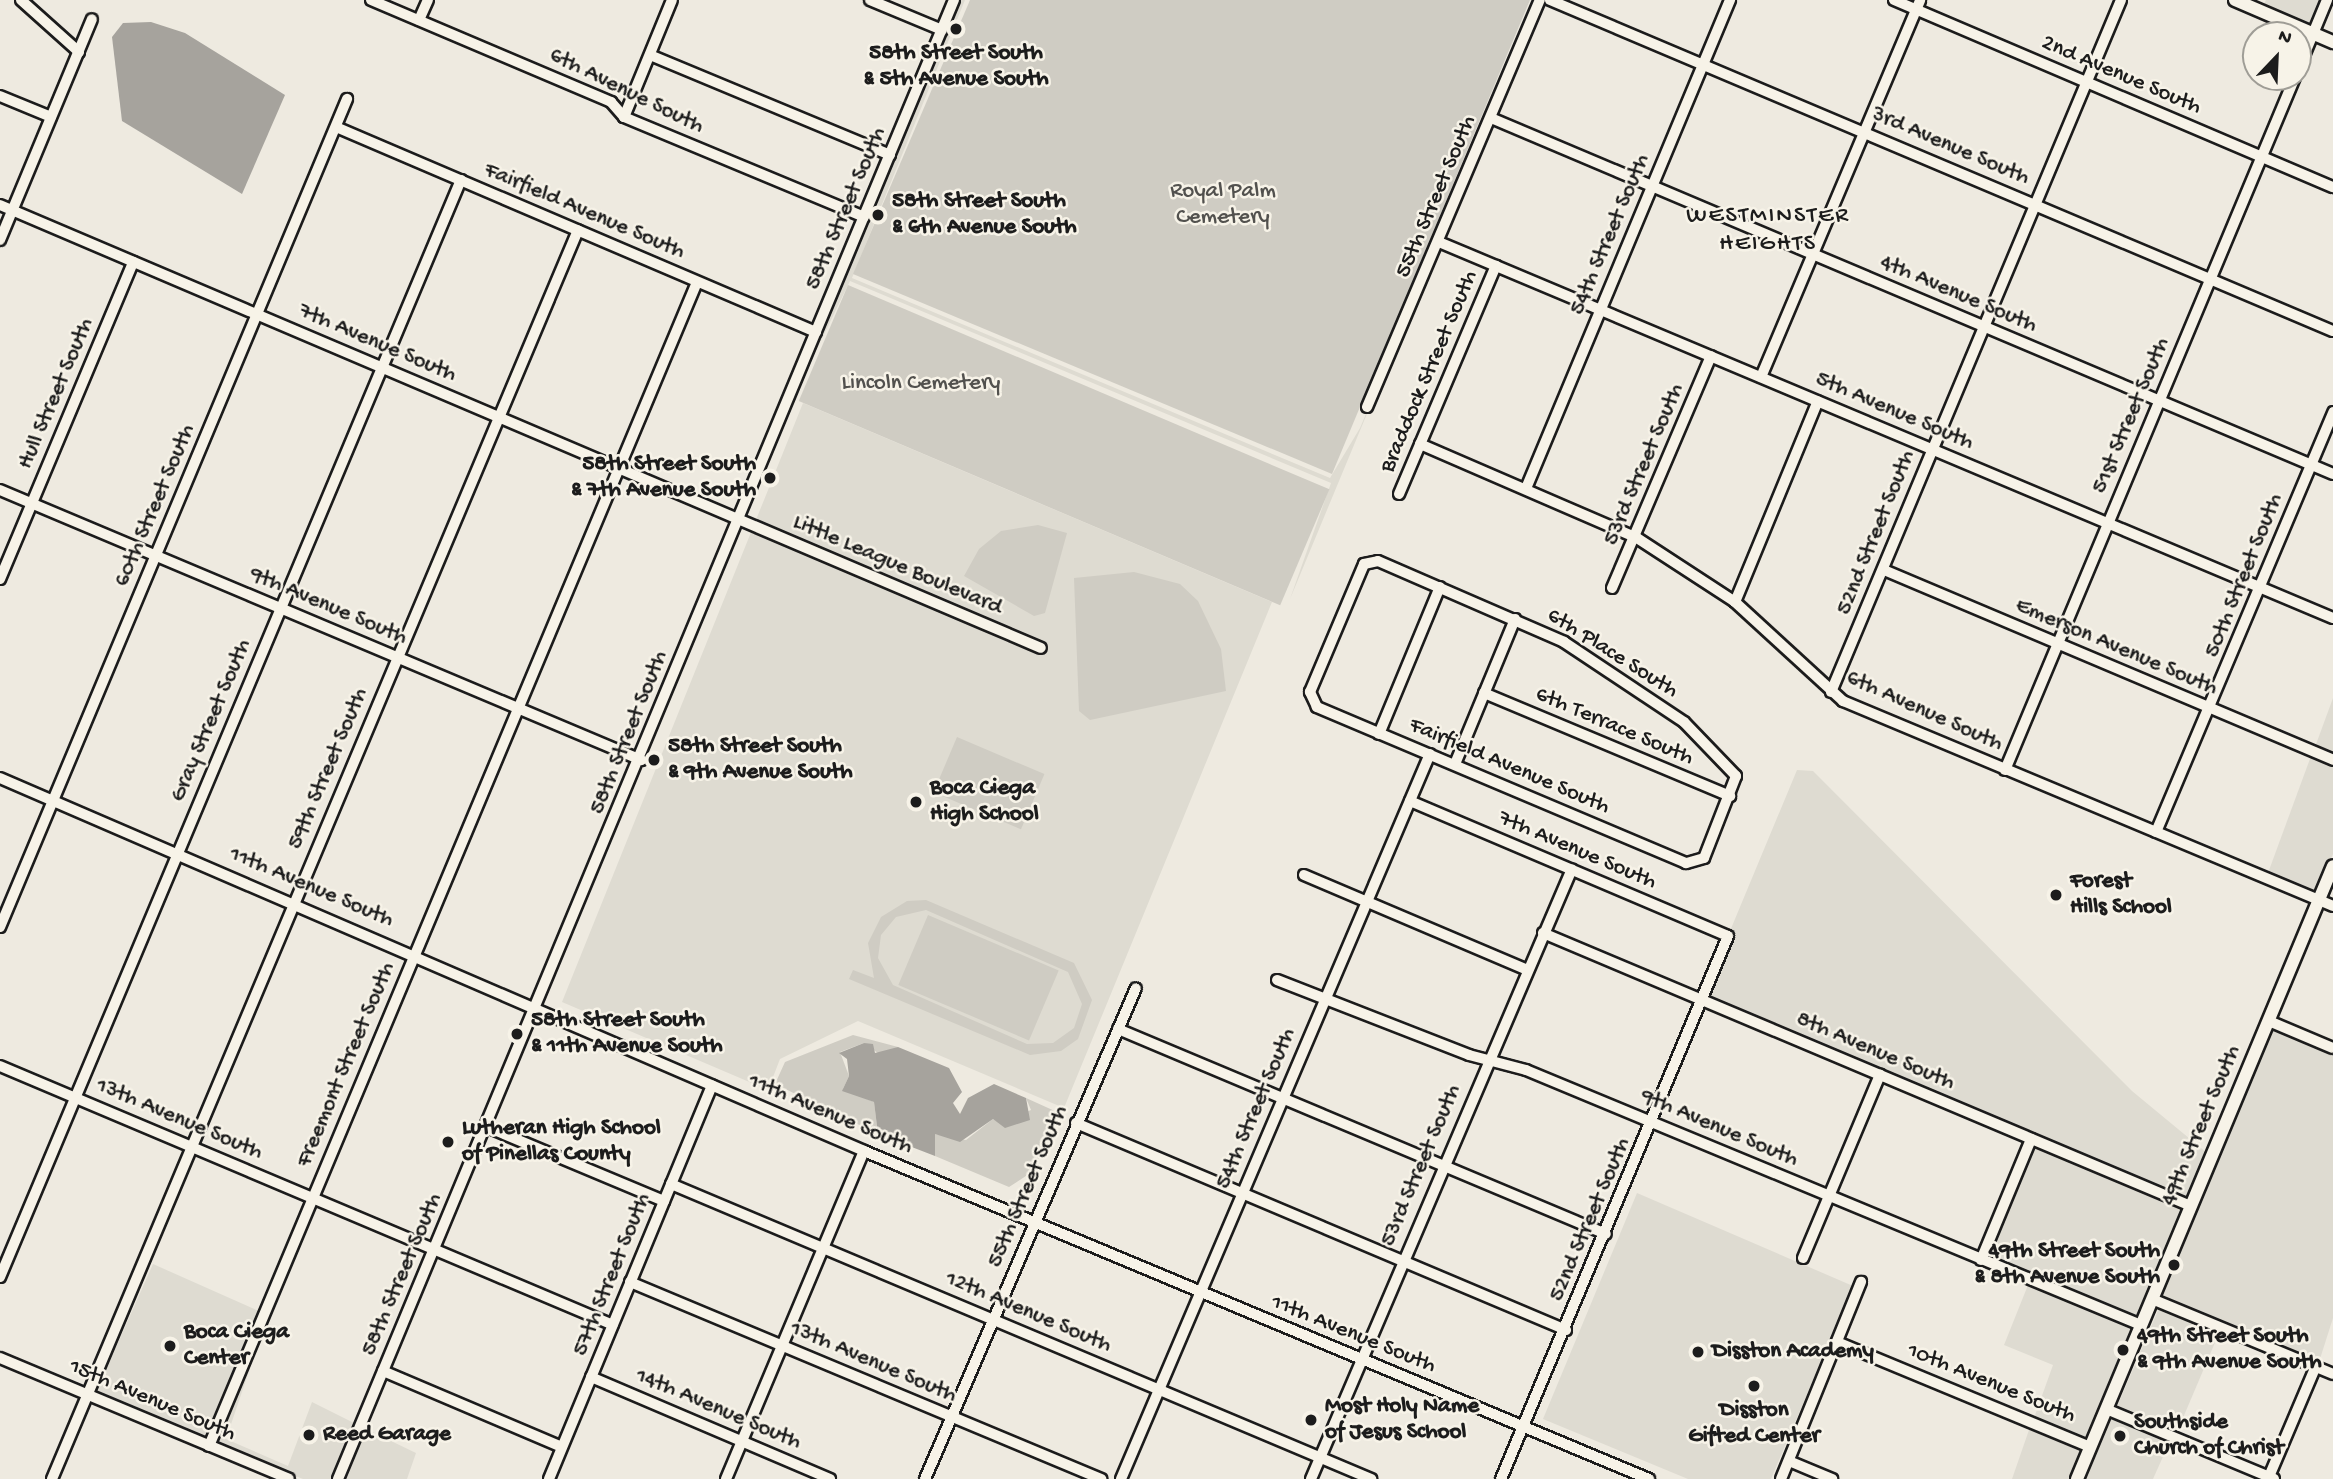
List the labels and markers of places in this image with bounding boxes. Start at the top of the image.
marker: 58th Street South & 5th Avenue South [948,21,964,37]
place label: 58th Street South & 5th Avenue South [863,40,1049,94]
place label: 58th Street South & 6th Avenue South [892,188,1077,242]
marker: 58th Street South & 6th Avenue South [870,207,886,223]
place label: 58th Street South & 7th Avenue South [571,451,756,505]
marker: 58th Street South & 7th Avenue South [762,470,778,486]
place label: 58th Street South & 9th Avenue South [668,733,853,787]
marker: 58th Street South & 9th Avenue South [646,752,662,768]
place label: Boca Ciega High School [930,775,1039,829]
marker: Boca Ciega High School [908,794,924,810]
place label: Forest Hills School [2070,868,2172,922]
marker: Forest Hills School [2048,887,2064,903]
place label: 58th Street South & 11th Avenue South [531,1007,723,1061]
marker: 58th Street South & 11th Avenue South [509,1026,525,1042]
place label: Lutheran High School of Pinellas County [462,1115,661,1169]
marker: Lutheran High School of Pinellas County [440,1134,456,1150]
place label: 49th Street South & 8th Avenue South [1974,1238,2160,1292]
marker: 49th Street South & 8th Avenue South [2166,1257,2182,1273]
place label: Boca Ciega Center [184,1319,289,1373]
place label: 49th Street South & 9th Avenue South [2137,1323,2322,1377]
marker: Boca Ciega Center [162,1338,178,1354]
place label: Disston Academy [1712,1338,1874,1366]
marker: 49th Street South & 9th Avenue South [2115,1342,2131,1358]
marker: Disston Academy [1690,1344,1706,1360]
marker: Disston Gifted Center [1746,1378,1762,1394]
place label: Most Holy Name of Jesus School [1325,1393,1479,1447]
place label: Disston Gifted Center [1688,1397,1820,1451]
place label: Southside Church of Christ [2134,1409,2284,1463]
marker: Most Holy Name of Jesus School [1303,1412,1319,1428]
place label: Reed Garage [323,1421,451,1449]
marker: Reed Garage [301,1427,317,1443]
marker: Southside Church of Christ [2112,1428,2128,1444]

